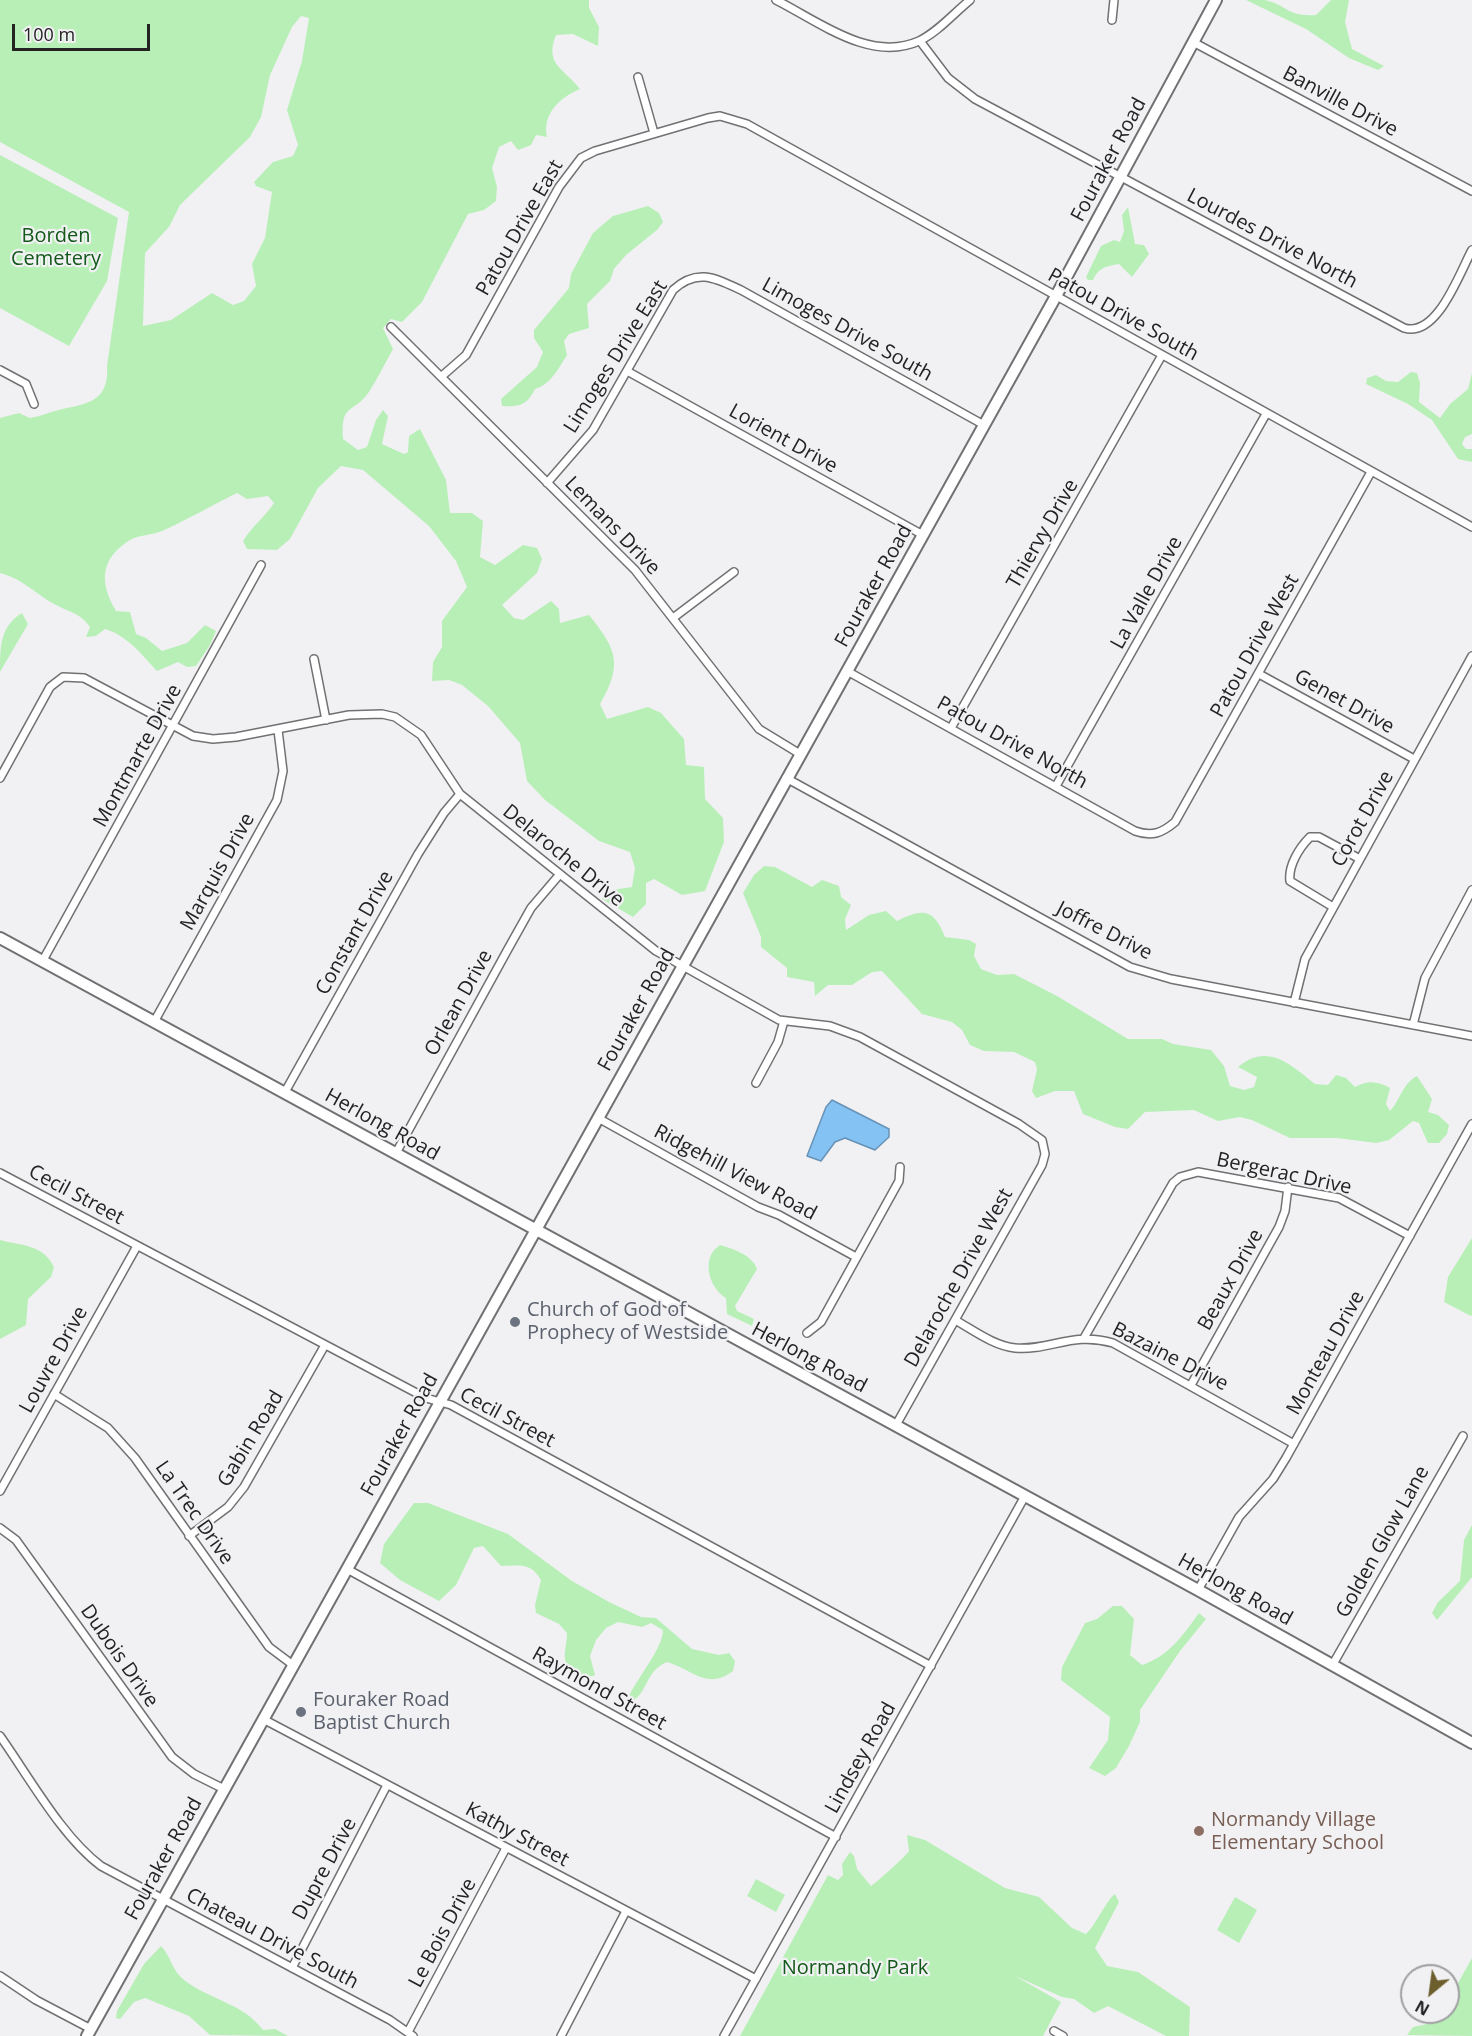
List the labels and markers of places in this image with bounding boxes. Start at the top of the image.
place label: Church of God of Prophecy of Westside [527,1298,728,1345]
marker: Church of God of Prophecy of Westside [508,1315,522,1329]
place label: Fouraker Road Baptist Church [313,1688,450,1735]
marker: Fouraker Road Baptist Church [294,1705,308,1719]
place label: Normandy Village Elementary School [1211,1808,1384,1855]
marker: Normandy Village Elementary School [1192,1824,1206,1838]

